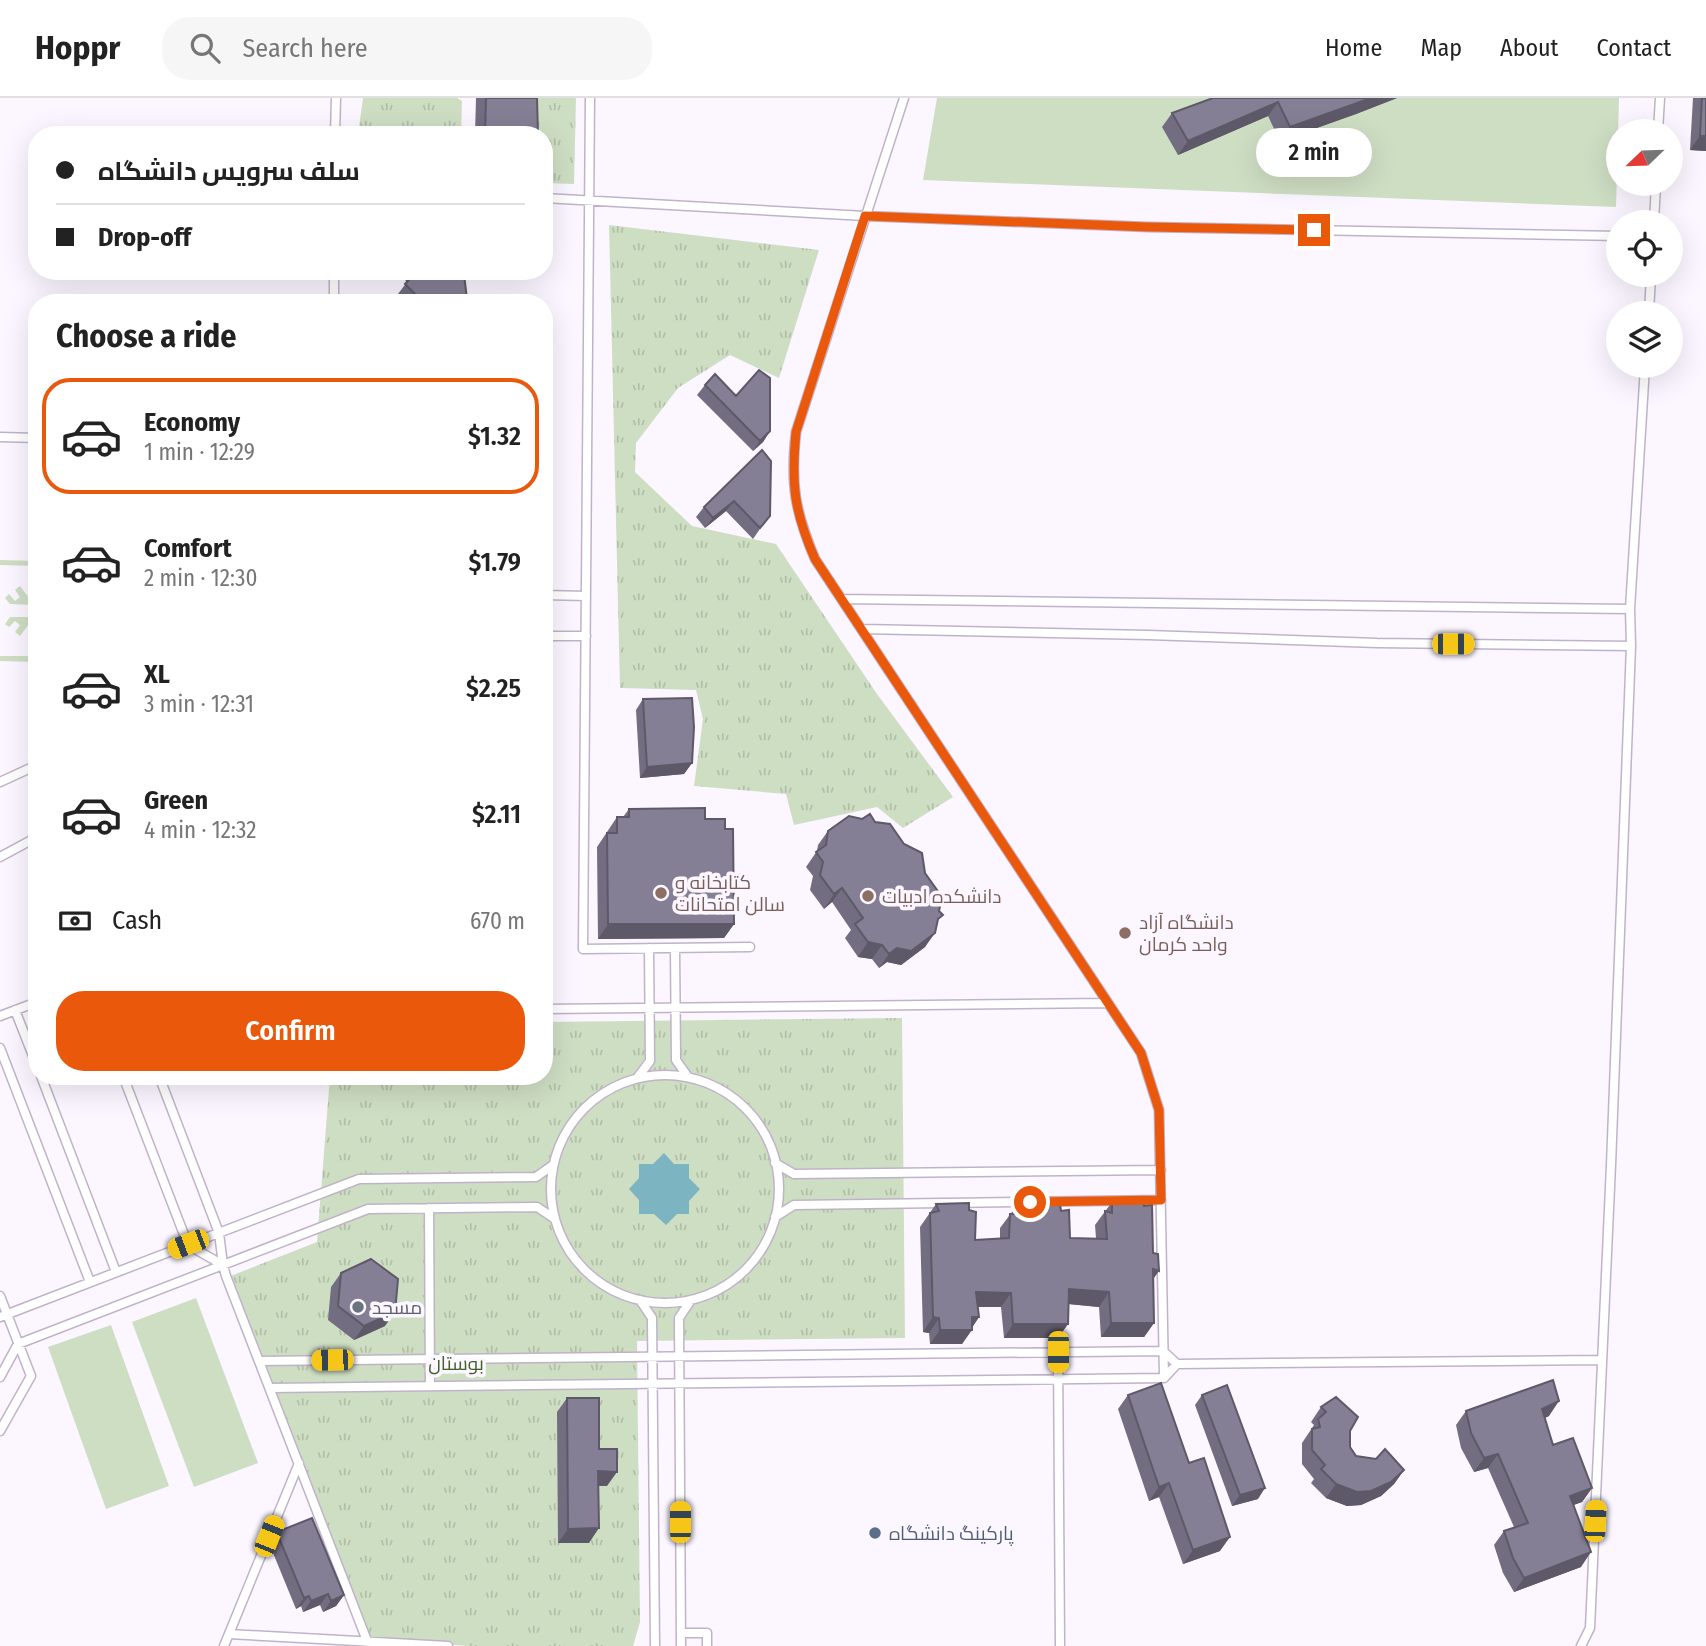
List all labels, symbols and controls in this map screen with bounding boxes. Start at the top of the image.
search box [162,17,652,80]
text: Hoppr [35,28,120,68]
icon: search [186,29,224,67]
text: Search here [242,33,368,64]
text: Home [1325,34,1382,62]
text: Map [1420,34,1462,62]
text: About [1500,34,1558,62]
text: Contact [1596,34,1671,62]
north arrow [1606,119,1684,196]
map controls [1606,119,1683,378]
callout: 2 min [1256,129,1372,178]
text: 2 min [1288,138,1340,166]
text: سلف سرویس دانشگاه [98,156,360,187]
button: locate [1606,210,1683,287]
route end [1298,214,1330,246]
text: Drop-off [98,222,191,253]
button: layers [1606,301,1683,378]
text: Choose a ride [56,317,237,355]
icon: car [60,405,123,468]
text: Economy [144,407,240,438]
text: $1.32 [468,421,521,452]
text: 1 min · 12:29 [144,438,255,466]
icon: car [60,531,123,594]
text: Comfort [144,533,232,564]
text: $1.79 [468,547,521,578]
text: 2 min · 12:30 [144,564,257,592]
car [1433,634,1475,655]
icon: car [60,657,123,720]
text: XL [144,659,170,690]
text: $2.25 [466,673,521,704]
text: 3 min · 12:31 [144,690,254,718]
icon: car [60,783,123,846]
text: Green [144,785,208,816]
text: $2.11 [472,799,521,830]
text: 4 min · 12:32 [144,816,256,844]
place label: کتابخانه و سالن امتحانات [675,871,785,916]
marker: کتابخانه و سالن امتحانات [653,885,669,901]
place label: دانشکده ادبیات [882,885,1002,908]
marker: دانشکده ادبیات [860,888,876,904]
icon: cash [56,902,94,940]
text: Cash [112,905,162,936]
text: 670 m [470,907,525,935]
place label: دانشگاه آزاد واحد کرمان [1139,911,1234,956]
marker: دانشگاه آزاد واحد کرمان [1117,925,1133,941]
button: Confirm [56,991,525,1071]
route start [1014,1186,1046,1218]
car [165,1227,212,1261]
place label: مسجد [372,1296,422,1319]
marker: مسجد [350,1299,366,1315]
car [1048,1331,1069,1373]
car [311,1349,354,1371]
park label: بوستان [428,1352,484,1375]
car [1584,1499,1607,1543]
car [670,1501,691,1543]
car [252,1513,287,1559]
place label: پارکینگ دانشگاه [889,1522,1014,1546]
marker: پارکینگ دانشگاه [867,1525,883,1541]

